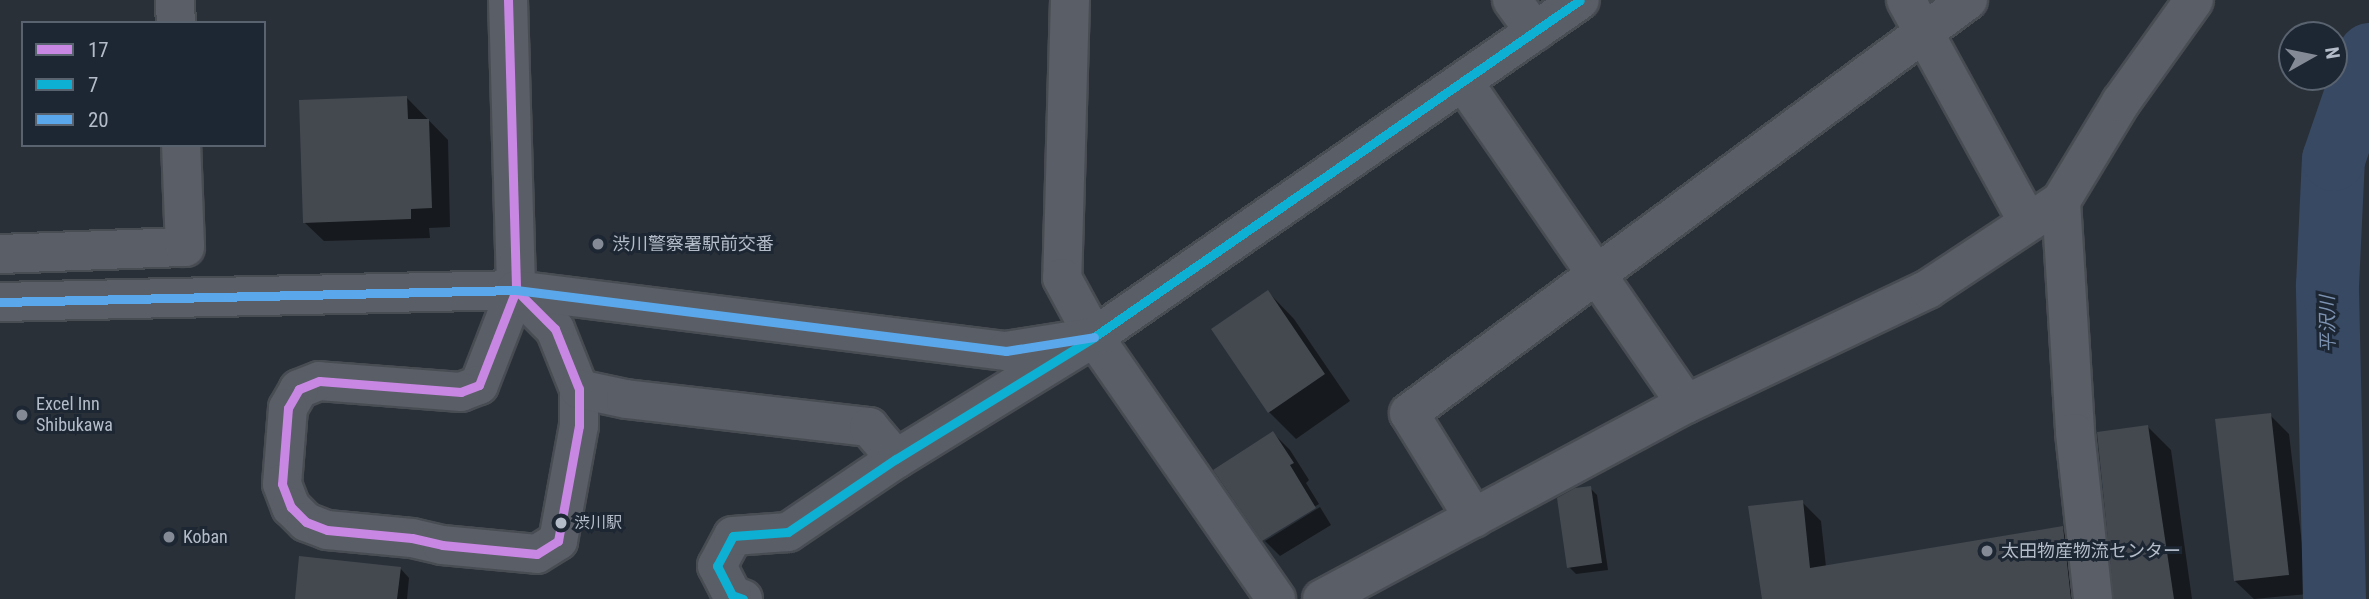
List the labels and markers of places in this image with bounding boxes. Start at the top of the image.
place label: 渋川警察署駅前交番 [612,233,774,255]
marker: 渋川警察署駅前交番 [590,236,606,252]
place label: Excel Inn Shibukawa [36,394,113,436]
marker: Excel Inn Shibukawa [14,407,30,423]
place label: 渋川駅 [574,513,622,533]
marker: 渋川駅 [554,516,568,530]
place label: Koban [183,526,228,548]
marker: Koban [161,529,177,545]
place label: 太田物産物流センター [2001,540,2181,562]
marker: 太田物産物流センター [1979,543,1995,559]

